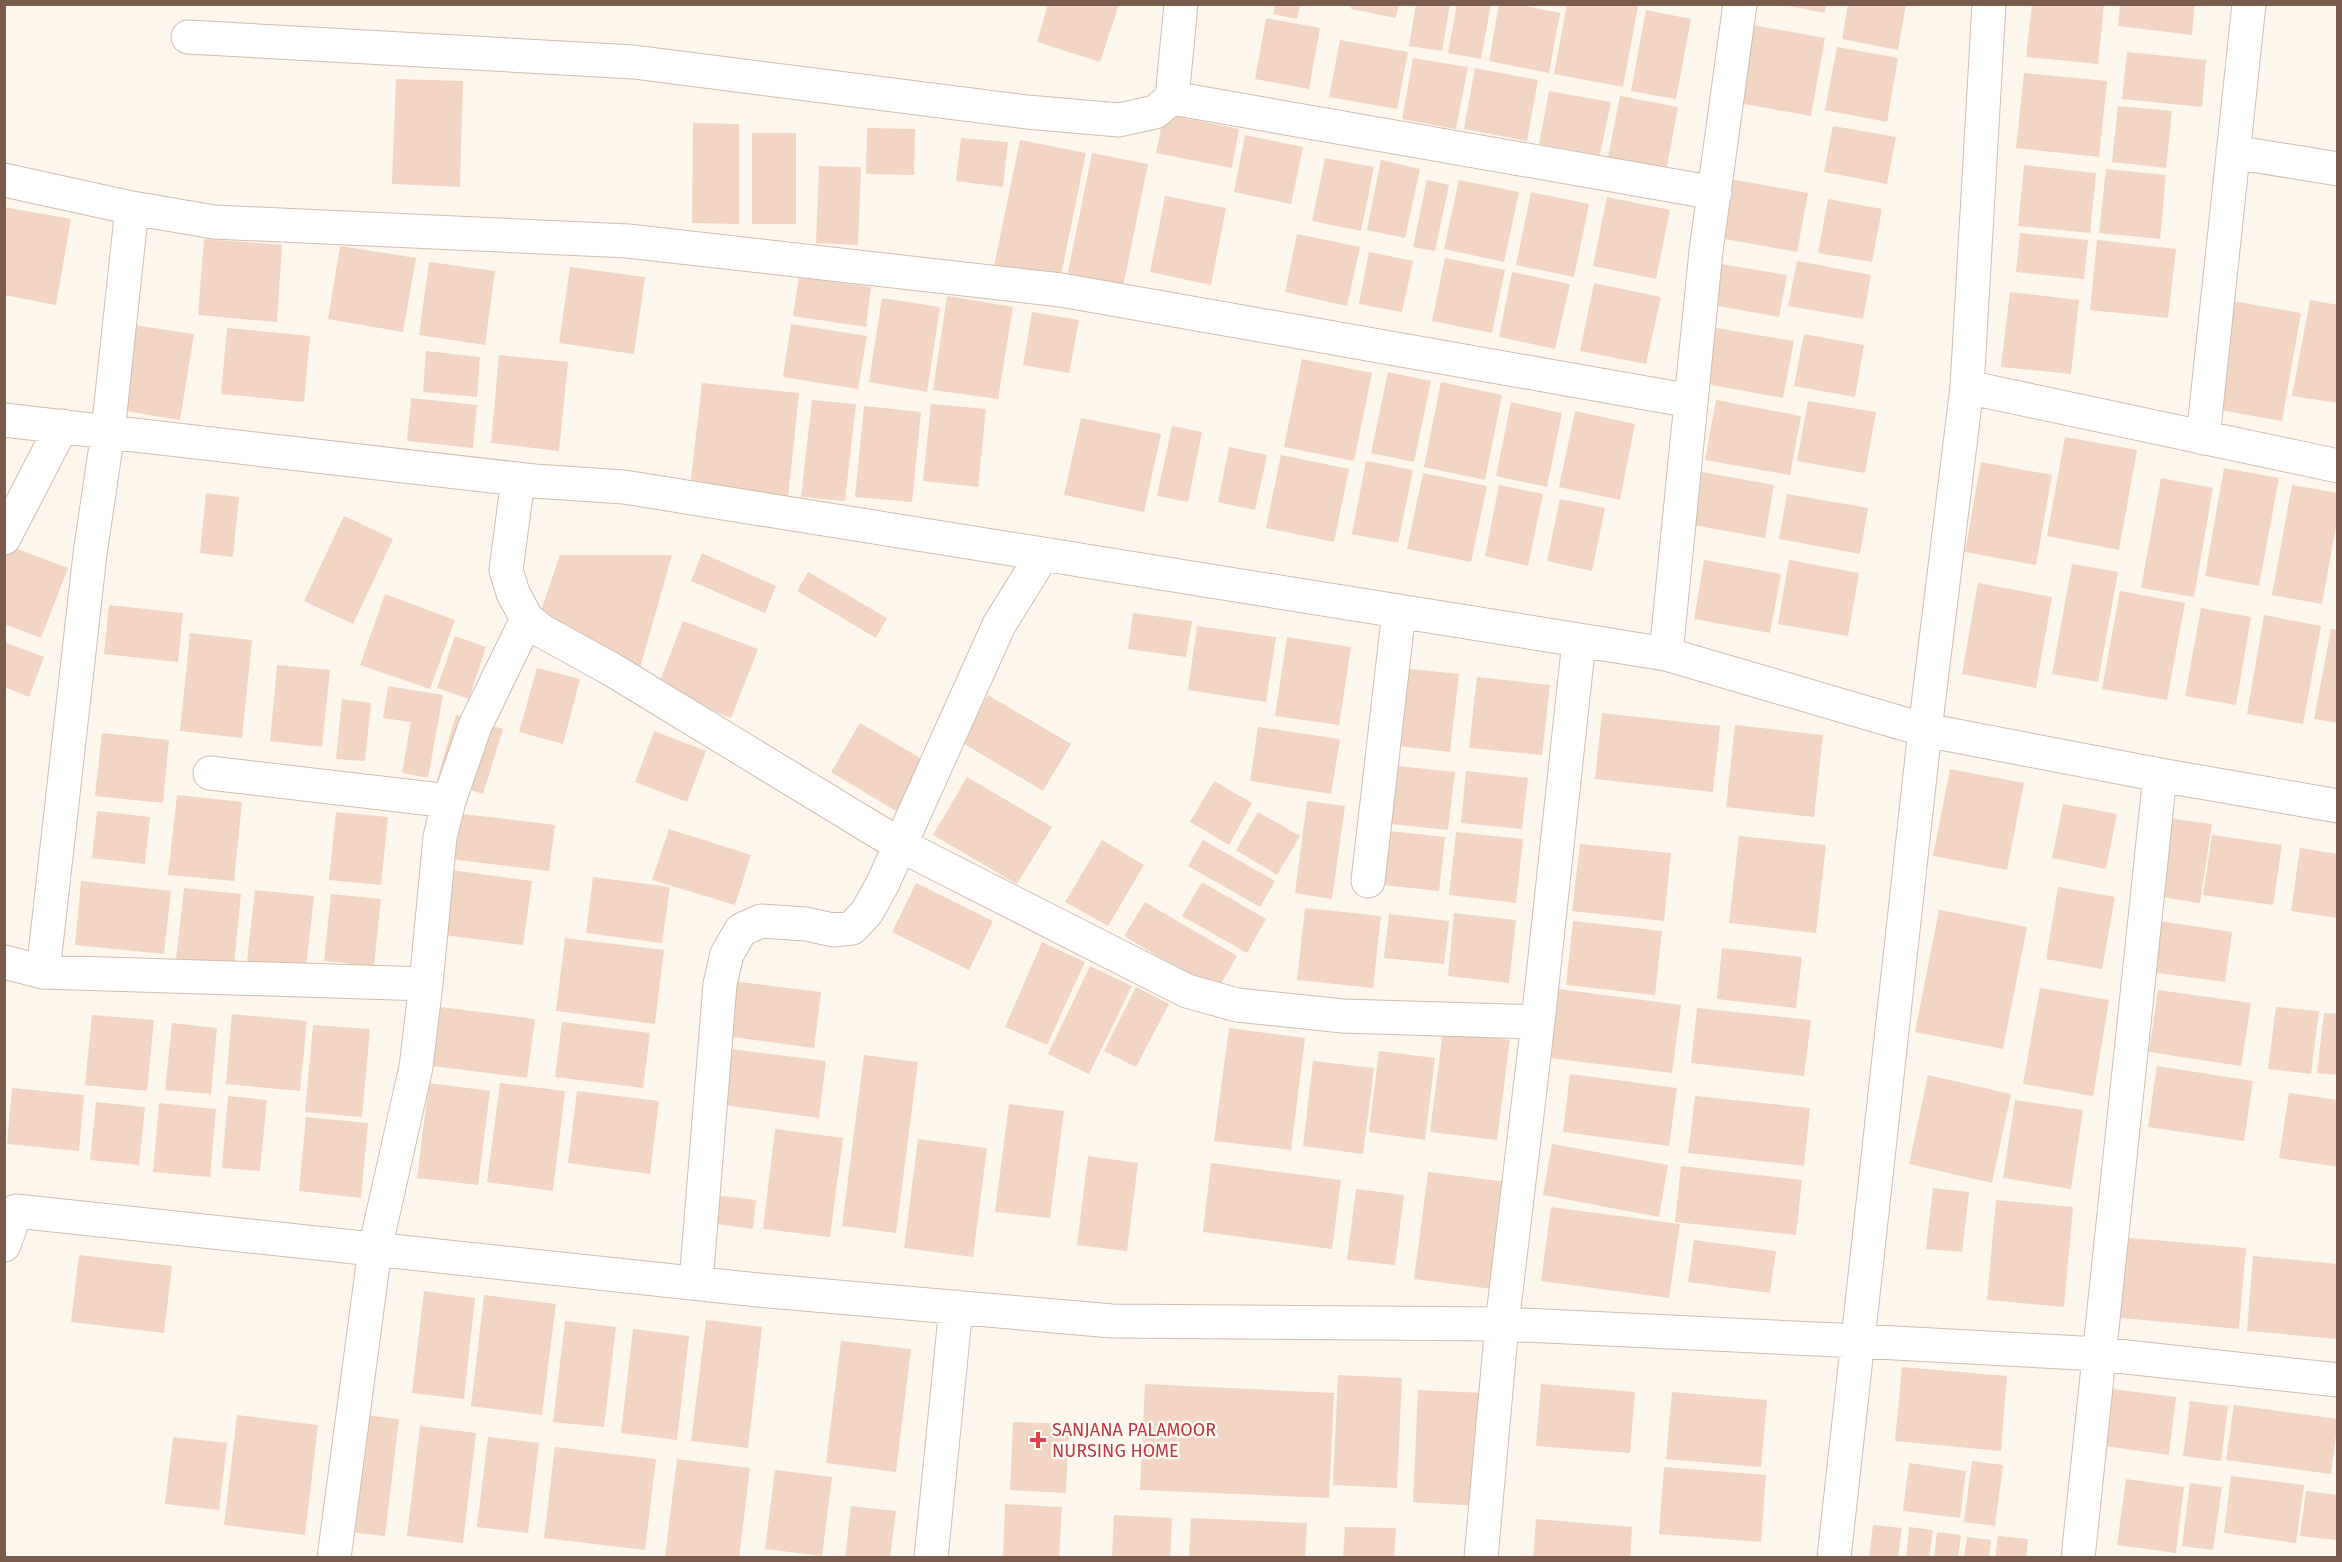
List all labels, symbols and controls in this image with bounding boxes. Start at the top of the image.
place label: SANJANA PALAMOOR NURSING HOME [1052,1419,1216,1462]
marker: SANJANA PALAMOOR NURSING HOME [1029,1431,1047,1449]

